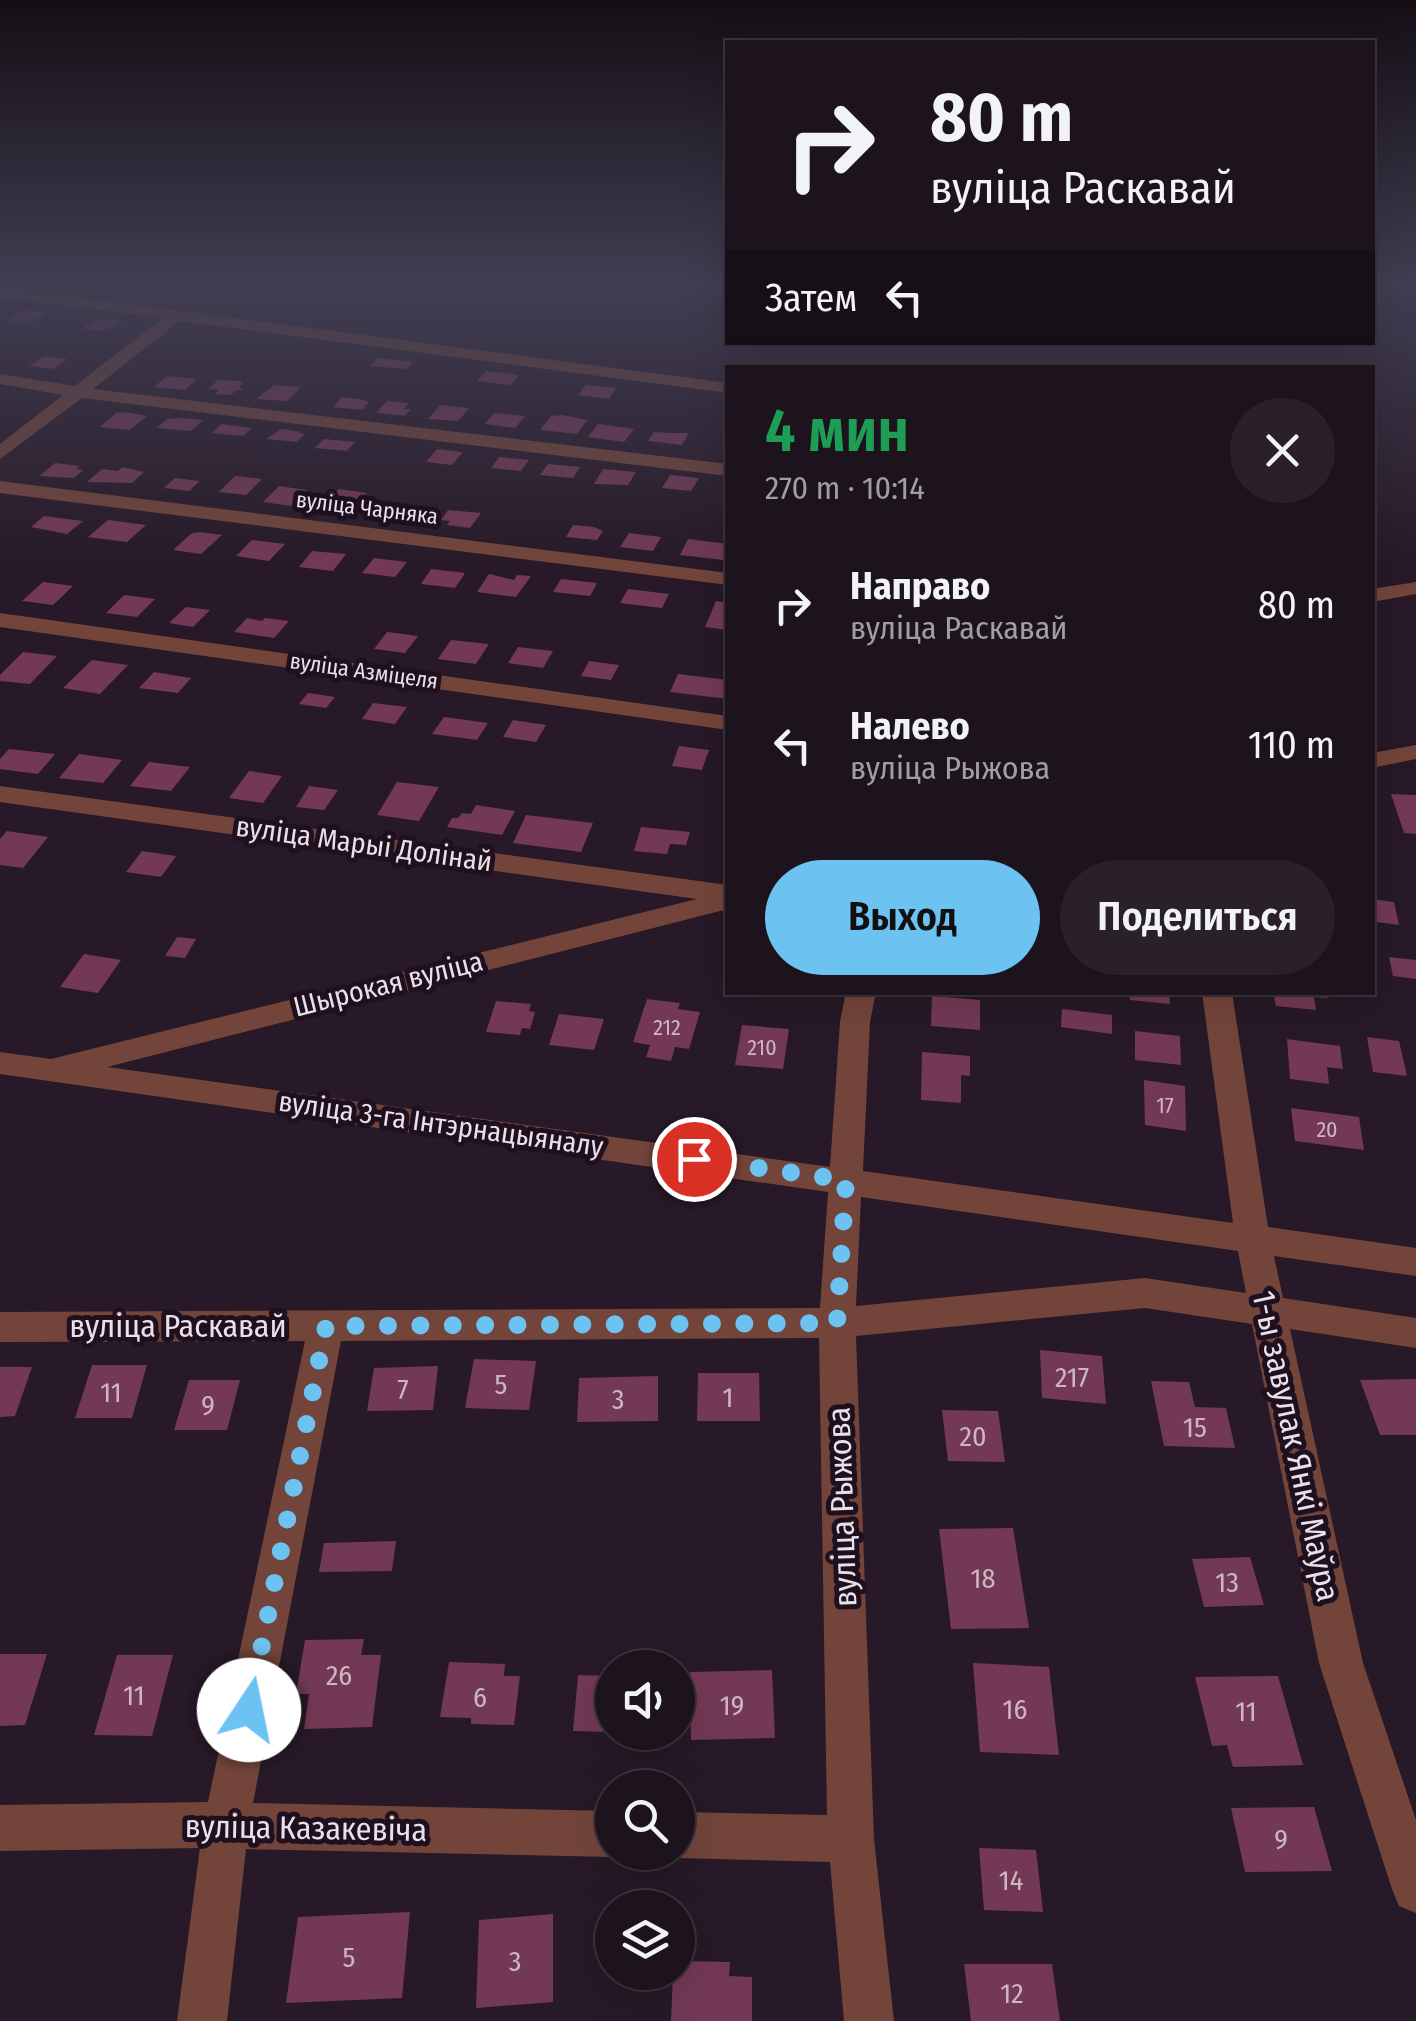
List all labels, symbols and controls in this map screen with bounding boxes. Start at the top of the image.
text: 80 m [930,76,1073,160]
icon: right [765,80,895,210]
text: вуліца Раскавай [930,161,1236,215]
icon: left [877,270,932,325]
text: Затем [765,275,857,321]
text: 4 мин [765,395,909,467]
button: close [1230,398,1335,503]
text: 270 m · 10:14 [765,469,925,507]
street label: вуліца Чарняка [295,486,439,530]
text: Направо [850,563,990,609]
icon: right [765,578,820,633]
text: 80 m [1258,582,1335,628]
text: вуліца Раскавай [850,609,1068,647]
street label: вуліца Азміцеля [288,647,440,695]
text: Налево [850,703,970,749]
icon: left [765,718,820,773]
text: 110 m [1248,722,1335,768]
text: вуліца Рыжова [850,749,1050,787]
street label: вуліца Марыі Долінай [234,810,494,878]
button: Выход [765,860,1040,975]
button: Поделиться [1060,860,1335,975]
street label: Шырокая вуліца [290,945,486,1023]
house number: 212 [653,1014,681,1041]
house number: 210 [747,1034,777,1061]
street label: вуліца 3-га Інтэрнацыяналу [276,1085,606,1163]
house number: 17 [1156,1092,1174,1119]
house number: 20 [1316,1116,1338,1143]
pin [652,1117,737,1202]
icon: arrive [667,1132,722,1187]
street label: 1-ы завулак Янкі Маўра [1244,1287,1348,1605]
street label: вуліца Раскавай [69,1307,287,1345]
house number: 217 [1055,1361,1089,1394]
house number: 5 [495,1368,507,1401]
house number: 7 [397,1373,409,1406]
house number: 11 [100,1376,122,1409]
house number: 1 [723,1381,733,1414]
house number: 3 [612,1383,624,1416]
house number: 9 [201,1389,215,1422]
street label: вуліца Рыжова [820,1406,864,1608]
house number: 15 [1183,1411,1207,1444]
house number: 20 [960,1420,986,1453]
house number: 18 [971,1562,995,1595]
house number: 13 [1215,1566,1239,1599]
map controls [595,1650,695,1990]
button: sound [595,1650,695,1750]
position arrow [197,1658,301,1762]
house number: 26 [326,1659,352,1692]
house number: 11 [123,1679,145,1712]
house number: 6 [473,1681,487,1714]
house number: 19 [720,1689,744,1722]
house number: 16 [1003,1693,1027,1726]
house number: 11 [1235,1695,1257,1728]
button: search [595,1770,695,1870]
street label: вуліца Казакевіча [184,1807,428,1849]
house number: 9 [1274,1823,1288,1856]
house number: 14 [999,1864,1023,1897]
button: layers [595,1890,695,1990]
house number: 5 [343,1941,355,1974]
house number: 3 [509,1945,521,1978]
house number: 12 [1000,1977,1024,2010]

